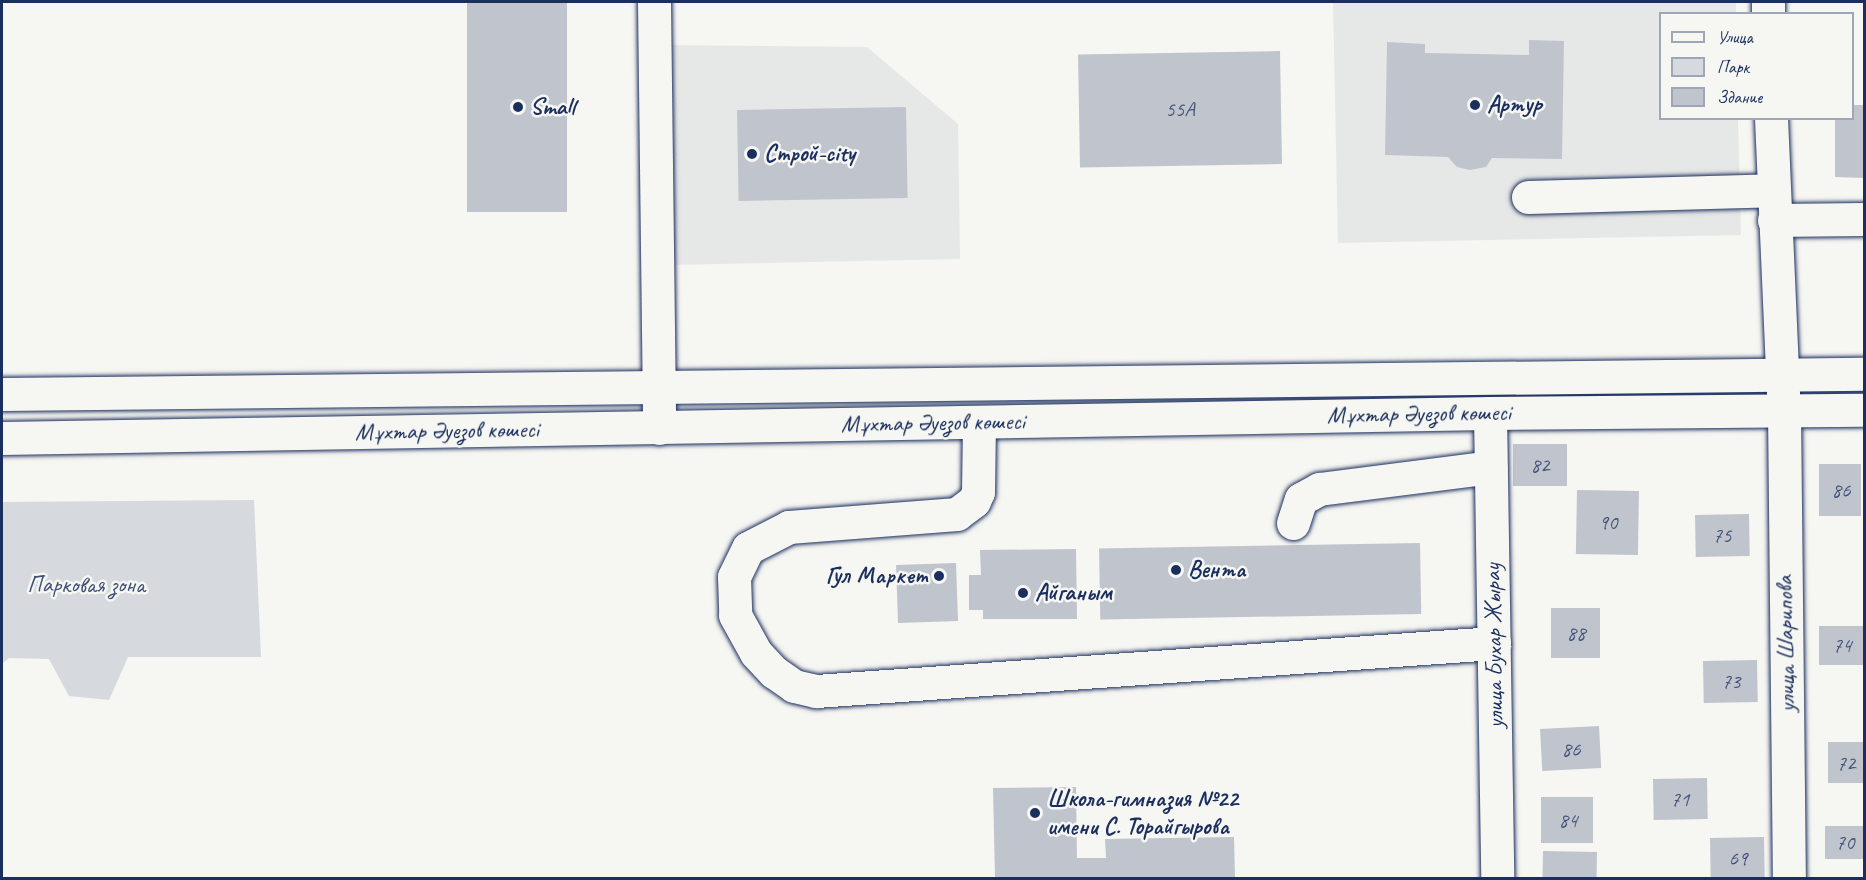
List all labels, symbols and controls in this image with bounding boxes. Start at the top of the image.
legend [1659,12,1854,120]
text: Улица [1717,26,1753,48]
text: Парк [1717,56,1749,78]
text: Здание [1717,86,1762,108]
place label: Артур [1487,91,1542,119]
place label: Small [530,93,575,121]
house number: 55А [1165,96,1195,122]
marker: Артур [1468,98,1482,112]
marker: Small [511,100,525,114]
place label: Строй-city [764,140,855,168]
marker: Строй-city [745,147,759,161]
street label: Мұхтар Әуезов көшесі [1327,398,1511,430]
street label: Мұхтар Әуезов көшесі [841,407,1025,439]
street label: Мұхтар Әуезов көшесі [355,415,539,447]
house number: 82 [1531,452,1549,478]
house number: 86 [1832,477,1850,503]
house number: 90 [1599,509,1617,535]
house number: 75 [1713,522,1731,548]
place label: Вента [1188,556,1245,584]
place label: Гул Маркет [827,562,927,590]
marker: Вента [1169,563,1183,577]
street label: улица Бухар Жырау [1478,563,1510,729]
marker: Гул Маркет [932,569,946,583]
park label: Парковая зона [27,571,145,599]
street label: улица Шарипова [1770,575,1802,713]
place label: Айганым [1035,579,1112,607]
marker: Айганым [1016,586,1030,600]
house number: 88 [1567,620,1585,646]
house number: 74 [1833,632,1851,658]
house number: 73 [1722,668,1740,694]
house number: 86 [1562,736,1580,762]
house number: 72 [1837,750,1855,776]
place label: Школа-гимназия №22 имени С. Торайгырова [1047,785,1238,841]
house number: 71 [1671,786,1689,812]
marker: Школа-гимназия №22 имени С. Торайгырова [1028,806,1042,820]
house number: 84 [1559,807,1577,833]
house number: 70 [1836,829,1854,855]
house number: 69 [1729,845,1747,871]

